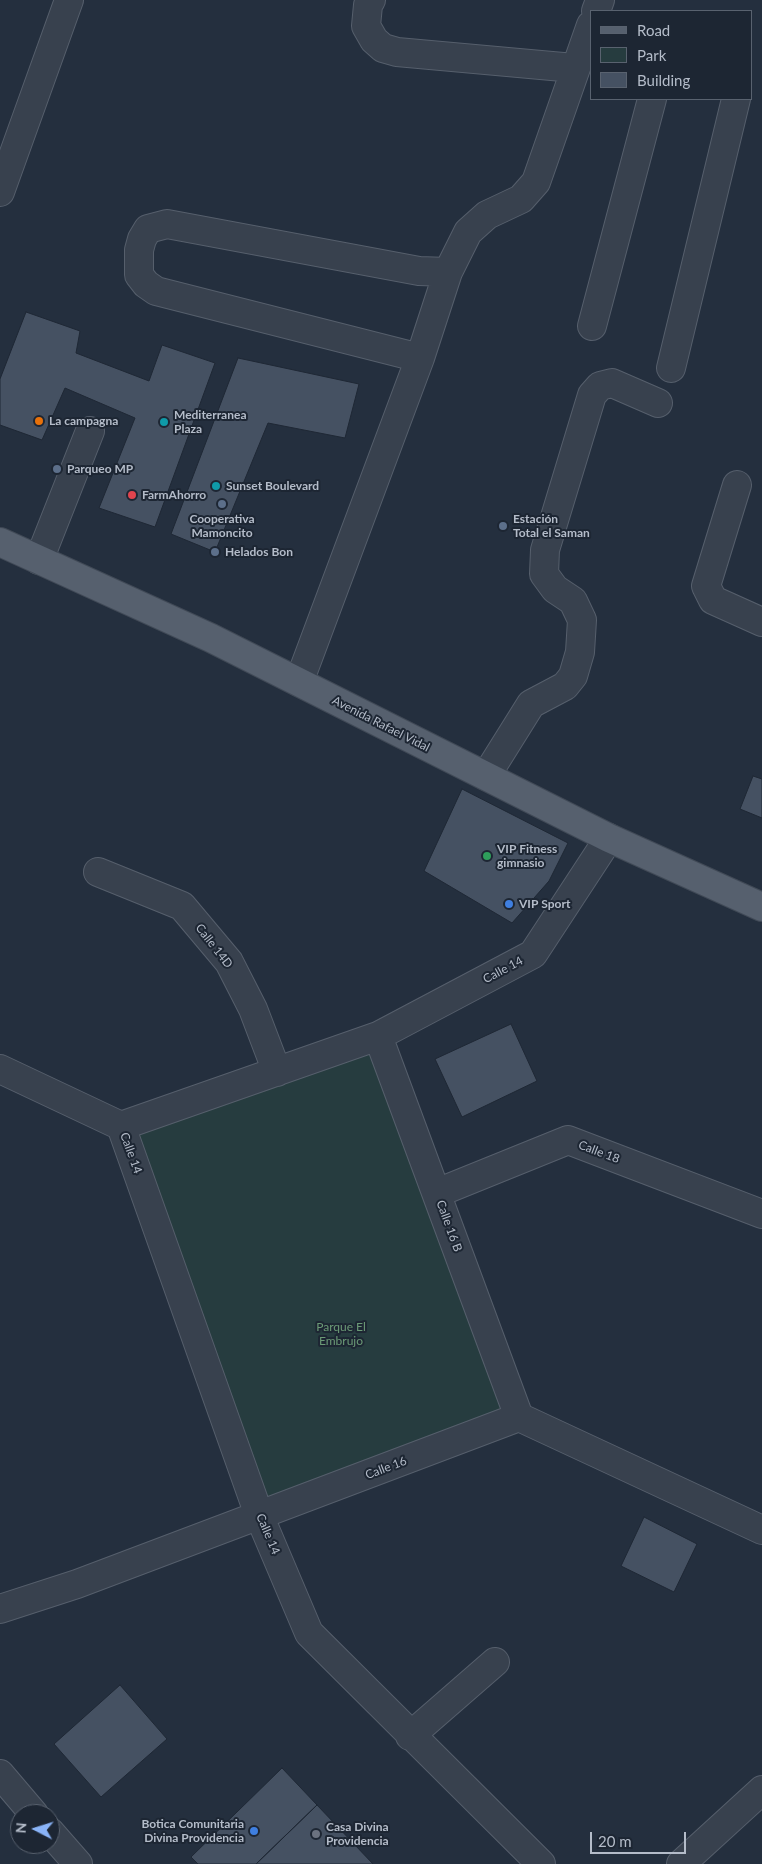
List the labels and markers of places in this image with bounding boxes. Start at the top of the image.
place label: Mediterranea Plaza [174,408,246,436]
place label: La campagna [49,414,118,428]
marker: La campagna [33,415,45,427]
marker: Mediterranea Plaza [158,416,170,428]
place label: Parqueo MP [67,462,133,476]
marker: Parqueo MP [51,463,63,475]
place label: Sunset Boulevard [226,479,319,493]
marker: Sunset Boulevard [210,480,222,492]
place label: FarmAhorro [142,488,206,502]
marker: FarmAhorro [126,489,138,501]
marker: Cooperativa Mamoncito [216,498,228,510]
place label: Cooperativa Mamoncito [189,512,255,540]
place label: Estación Total el Saman [513,512,590,540]
marker: Estación Total el Saman [497,520,509,532]
place label: Helados Bon [225,545,293,559]
marker: Helados Bon [209,546,221,558]
place label: VIP Fitness gimnasio [497,842,557,870]
marker: VIP Fitness gimnasio [481,850,493,862]
place label: VIP Sport [519,897,570,911]
marker: VIP Sport [503,898,515,910]
place label: Botica Comunitaria Divina Providencia [141,1817,244,1845]
place label: Casa Divina Providencia [326,1820,389,1848]
marker: Botica Comunitaria Divina Providencia [248,1825,260,1837]
marker: Casa Divina Providencia [310,1828,322,1840]

